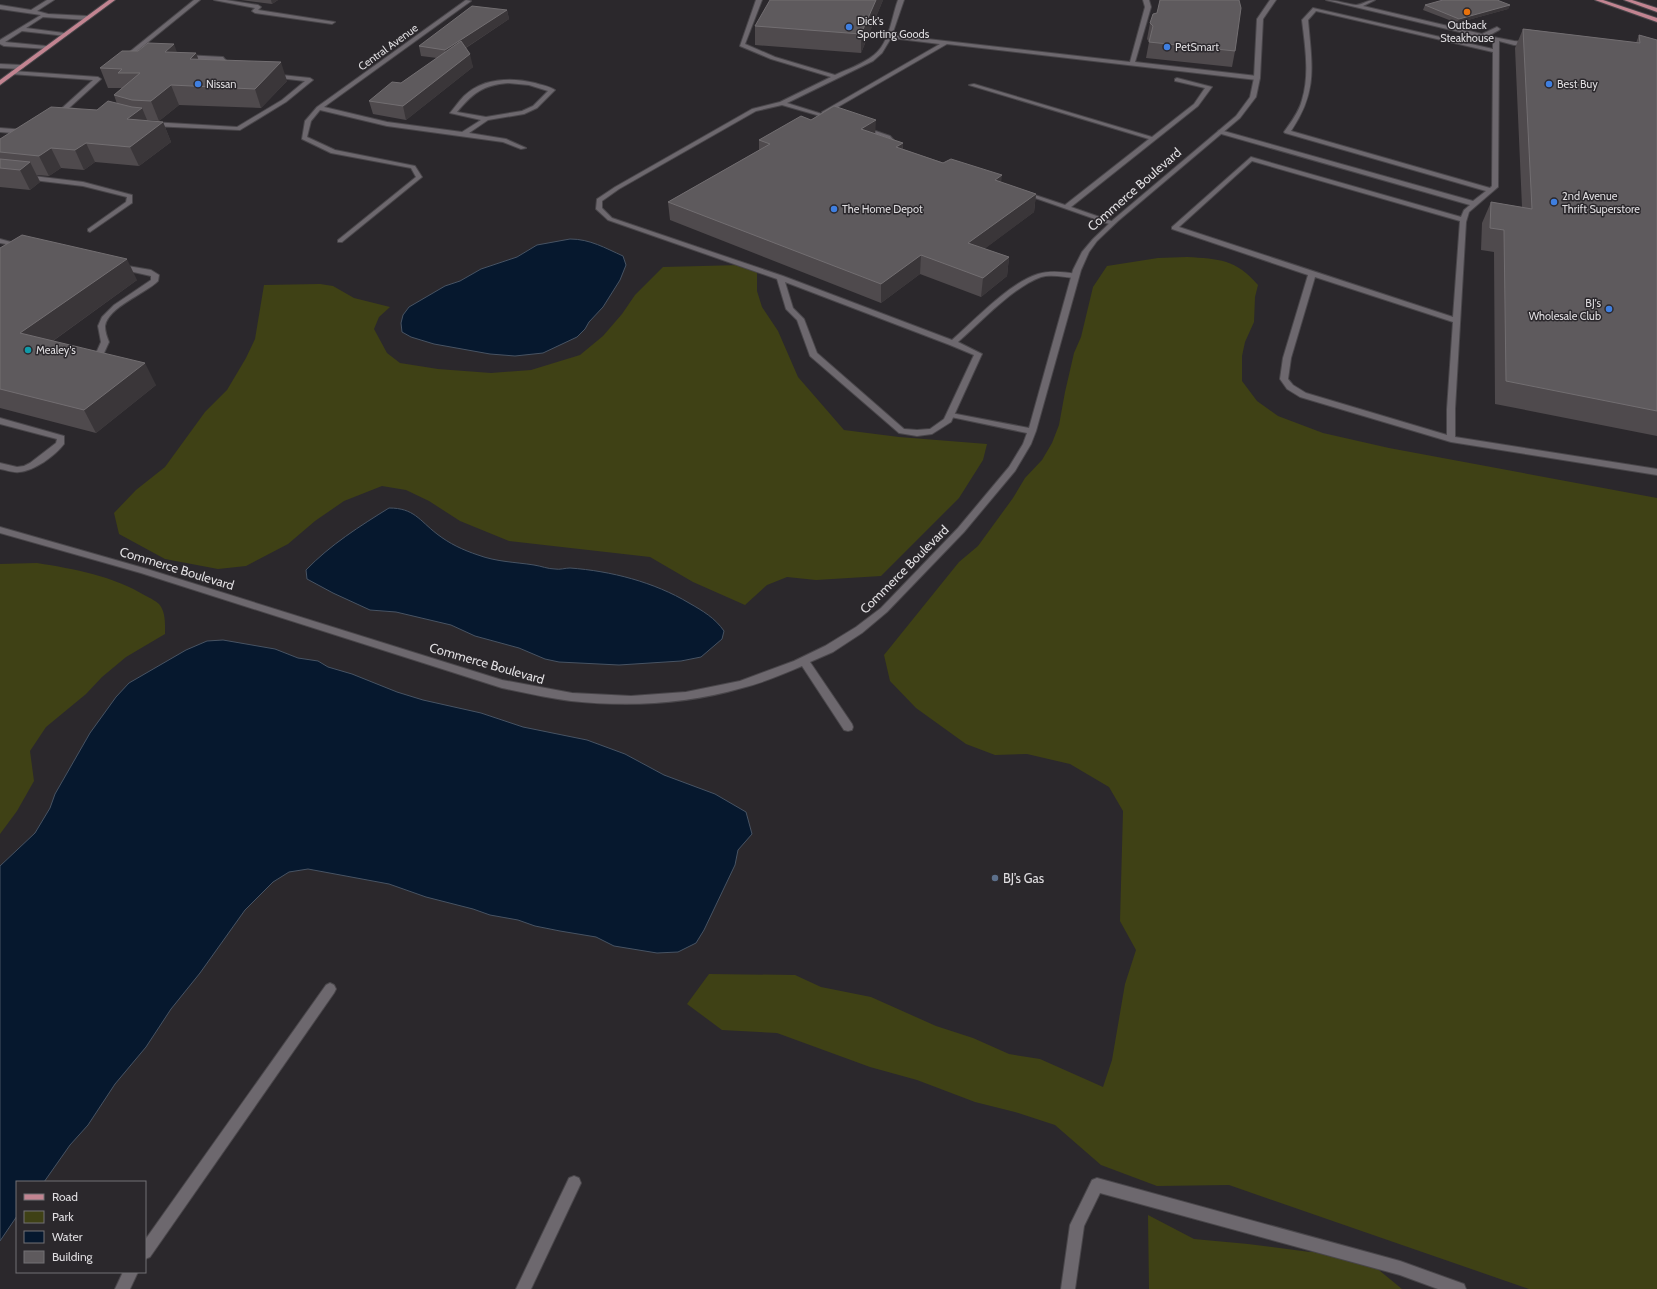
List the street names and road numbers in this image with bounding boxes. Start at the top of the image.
street label: Central Avenue [355,20,421,73]
street label: Commerce Boulevard [1084,144,1184,234]
street label: Commerce Boulevard [856,521,952,617]
street label: Commerce Boulevard [118,543,236,593]
street label: Commerce Boulevard [428,639,546,687]

